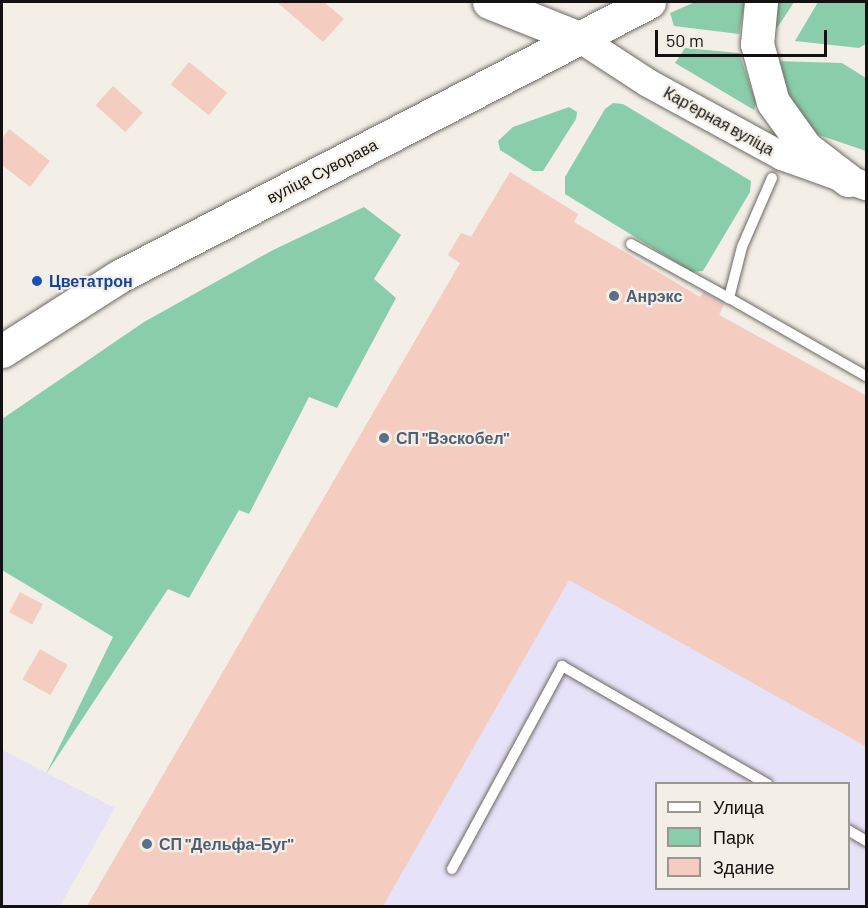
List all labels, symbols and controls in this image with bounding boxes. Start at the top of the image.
scale bar [658,18,830,56]
text: 50 m [666,29,704,51]
street label: Карʼерная вуліца [660,83,778,159]
street label: вуліца Суворава [263,135,381,207]
place label: Цветатрон [49,271,133,291]
marker: Цветатрон [30,274,44,288]
place label: Анрэкс [626,286,682,306]
marker: Анрэкс [607,289,621,303]
place label: СП "Вэскобел" [396,428,509,448]
marker: СП "Вэскобел" [377,431,391,445]
legend [655,782,850,890]
text: Улица [713,796,764,818]
text: Парк [713,826,754,848]
place label: СП "Дельфа-Буг" [159,834,294,854]
marker: СП "Дельфа-Буг" [140,837,154,851]
text: Здание [713,856,774,878]

